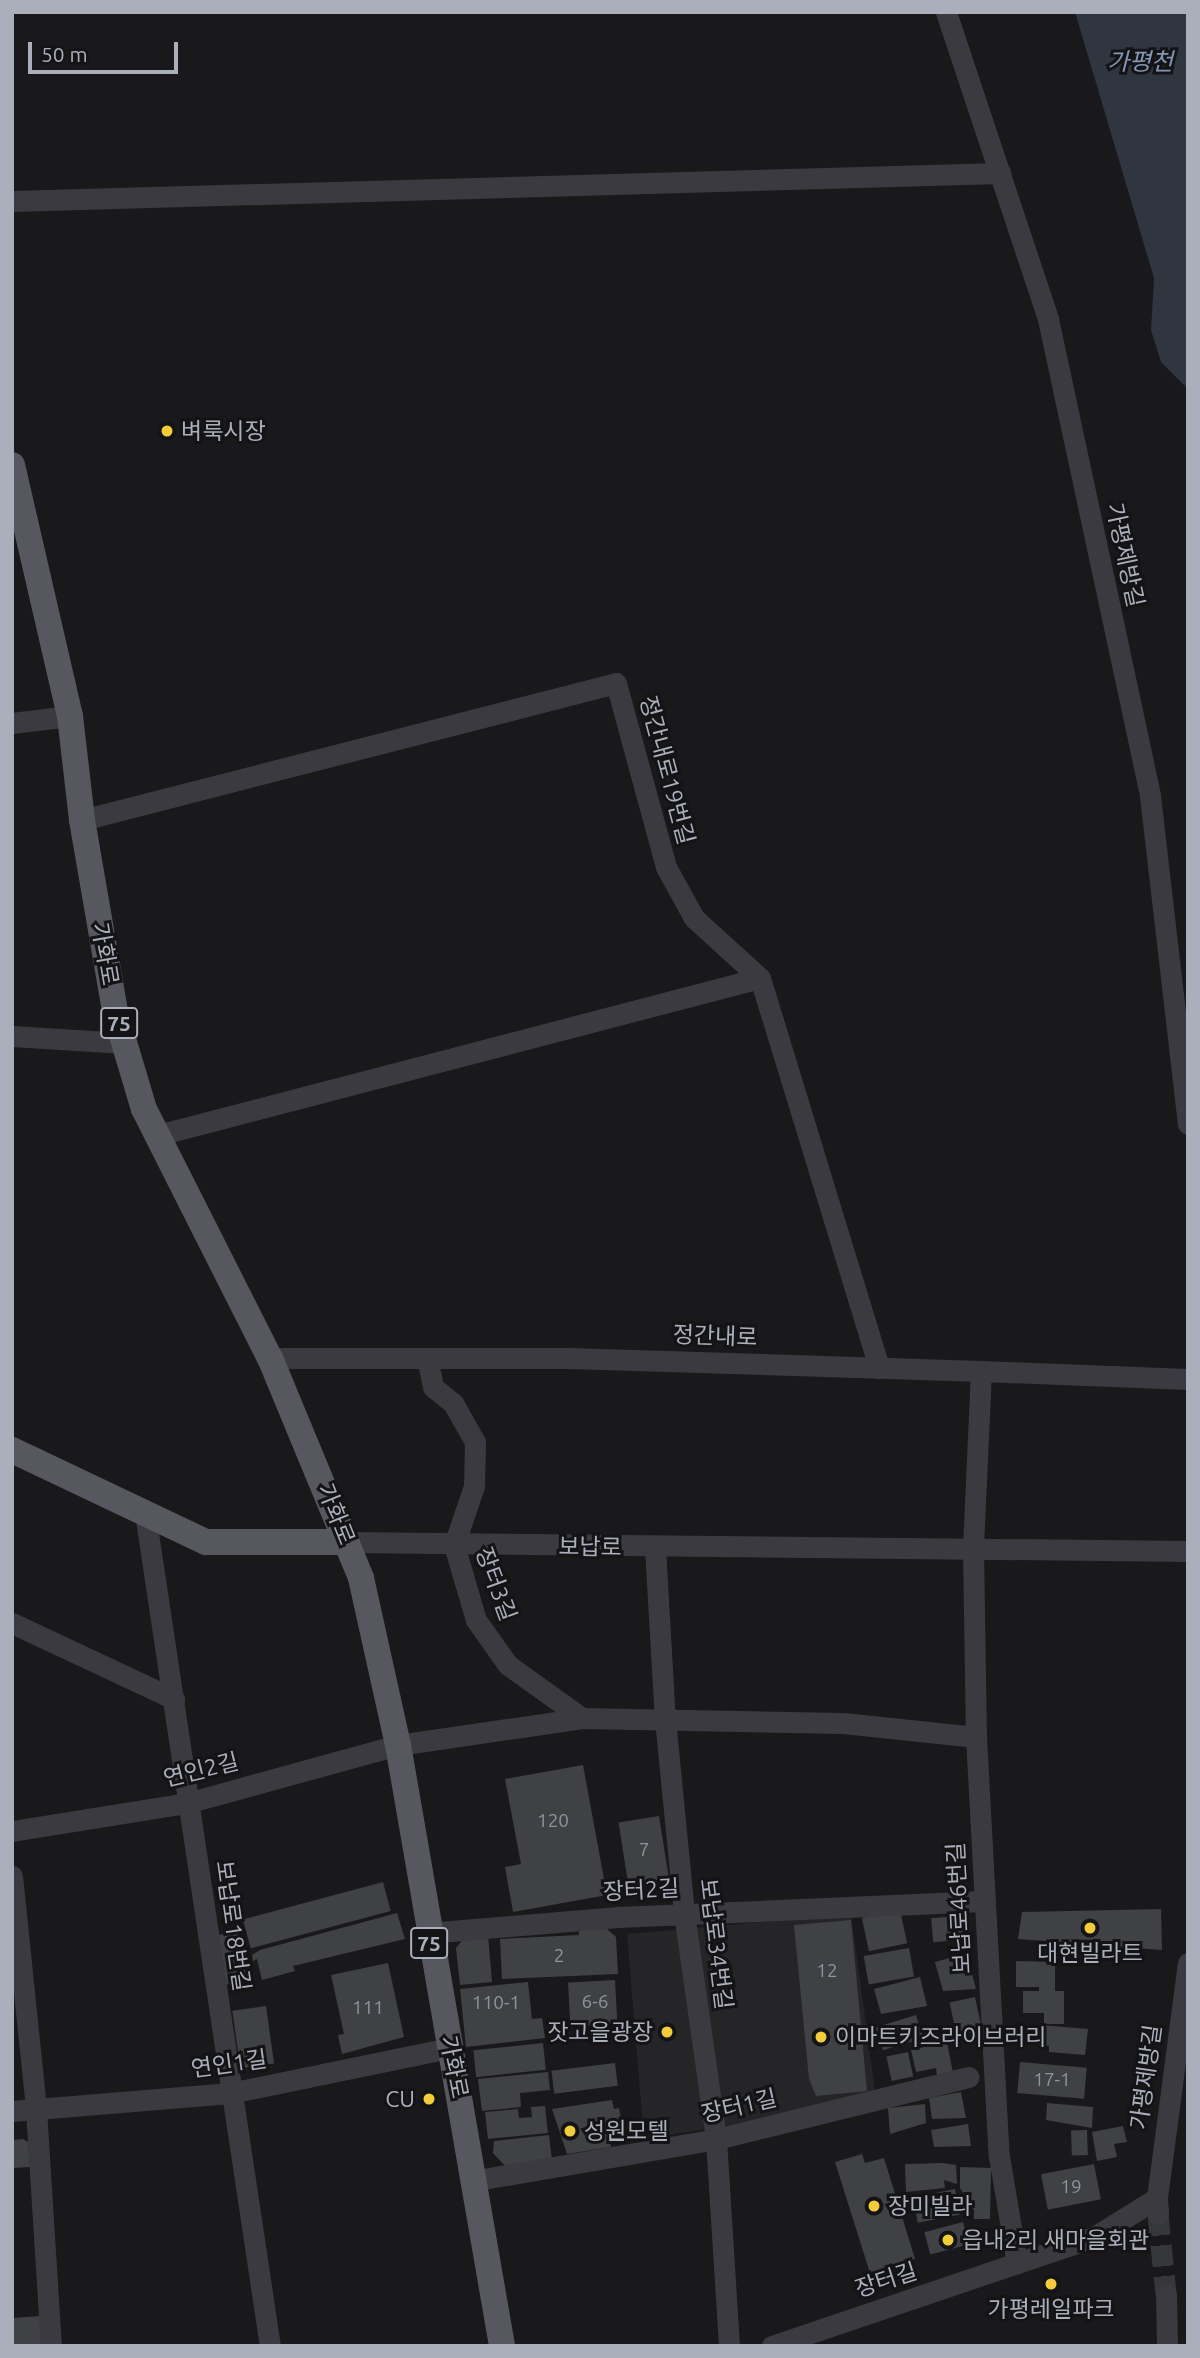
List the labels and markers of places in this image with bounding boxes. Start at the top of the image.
place label: 벼룩시장 [181,417,266,445]
marker: 벼룩시장 [159,423,175,439]
marker: 대현빌라트 [1082,1920,1098,1936]
place label: 대현빌라트 [1037,1939,1143,1967]
place label: 잣고을광장 [547,2018,653,2046]
place label: 이마트키즈라이브러리 [835,2023,1047,2051]
marker: 잣고을광장 [659,2024,675,2040]
marker: 이마트키즈라이브러리 [813,2029,829,2045]
place label: CU [385,2085,415,2113]
marker: CU [421,2091,437,2107]
place label: 성원모텔 [584,2117,669,2145]
marker: 성원모텔 [562,2123,578,2139]
place label: 장미빌라 [888,2192,973,2220]
marker: 장미빌라 [866,2198,882,2214]
place label: 읍내2리 새마을회관 [962,2226,1150,2254]
marker: 읍내2리 새마을회관 [940,2232,956,2248]
marker: 가평레일파크 [1043,2276,1059,2292]
place label: 가평레일파크 [988,2295,1114,2323]

